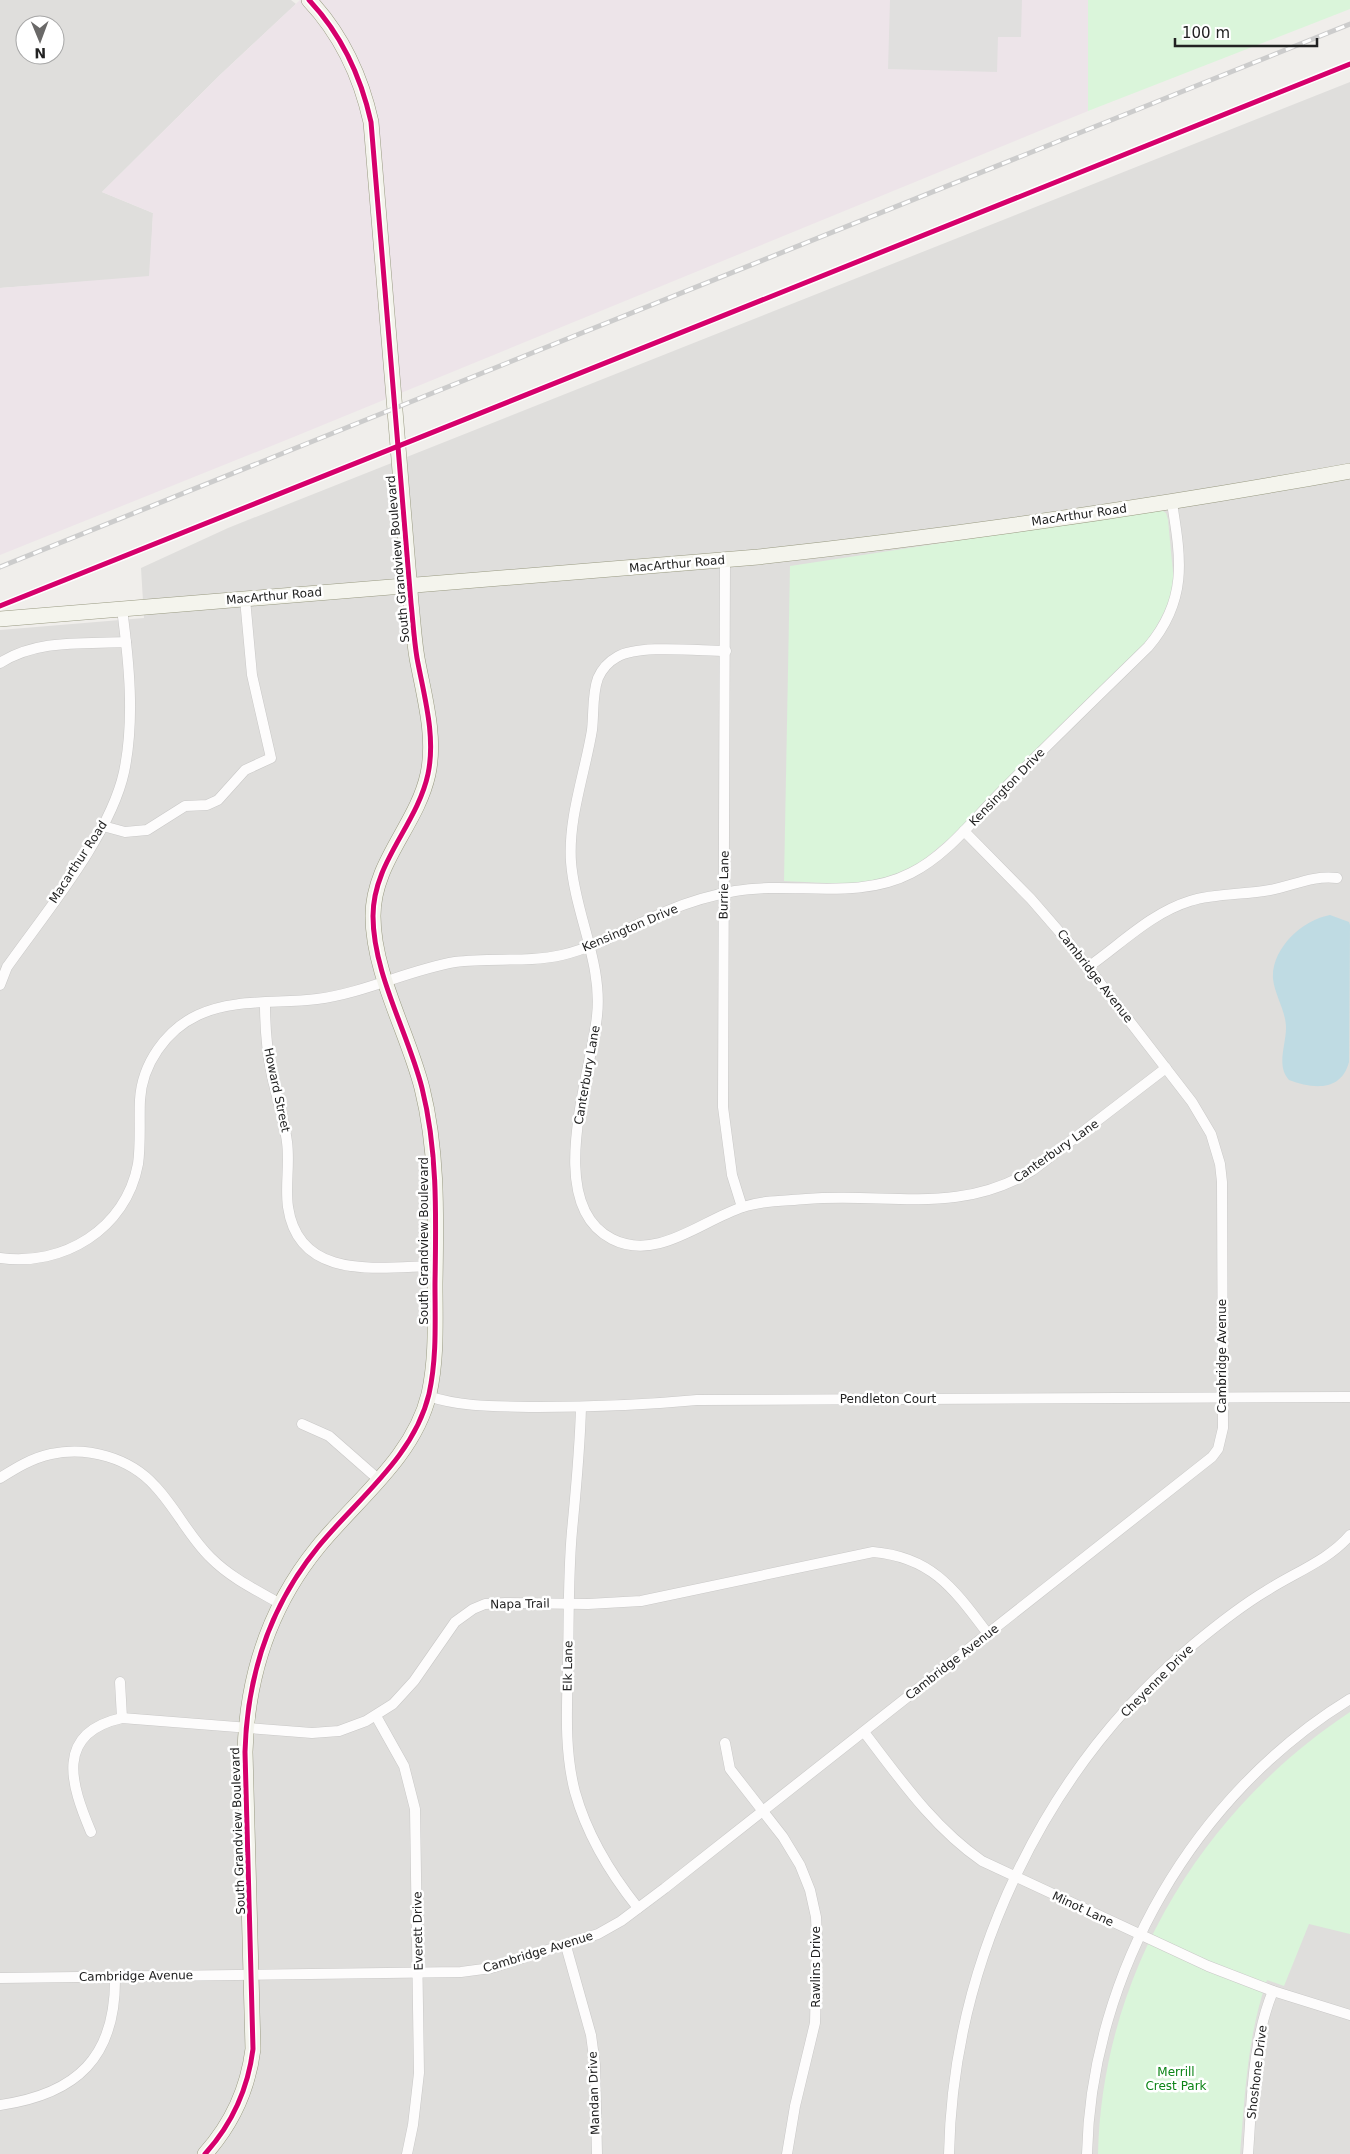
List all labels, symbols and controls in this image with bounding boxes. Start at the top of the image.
north arrow [15,15,65,65]
scale bar [1175,15,1318,47]
text: 100 m [1182,24,1230,42]
text: N [34,45,46,61]
street label: South Grandview Boulevard [384,475,412,643]
street label: MacArthur Road [1030,501,1128,529]
street label: MacArthur Road [628,553,726,575]
street label: MacArthur Road [225,585,323,607]
street label: Kensington Drive [966,745,1048,829]
street label: Macarthur Road [46,818,110,906]
street label: Burrie Lane [716,850,732,920]
street label: Kensington Drive [580,902,680,954]
street label: Cambridge Avenue [1054,927,1136,1025]
street label: Canterbury Lane [571,1024,603,1126]
street label: Howard Street [261,1046,293,1134]
street label: Canterbury Lane [1011,1116,1101,1186]
street label: South Grandview Boulevard [417,1157,431,1325]
street label: Cambridge Avenue [1215,1299,1229,1413]
street label: Pendleton Court [840,1392,937,1406]
street label: Napa Trail [490,1596,550,1612]
street label: Cambridge Avenue [903,1621,1001,1703]
street label: Elk Lane [561,1641,575,1691]
street label: Cheyenne Drive [1118,1642,1196,1720]
street label: South Grandview Boulevard [228,1747,248,1915]
street label: Minot Lane [1050,1889,1116,1929]
street label: Everett Drive [410,1891,426,1971]
street label: Rawlins Drive [809,1926,823,2008]
street label: Cambridge Avenue [481,1929,595,1975]
street label: Cambridge Avenue [79,1968,193,1984]
street label: Shoshone Drive [1244,2024,1270,2120]
street label: Mandan Drive [586,2051,602,2135]
park label: Merrill Crest Park [1145,2065,1207,2093]

